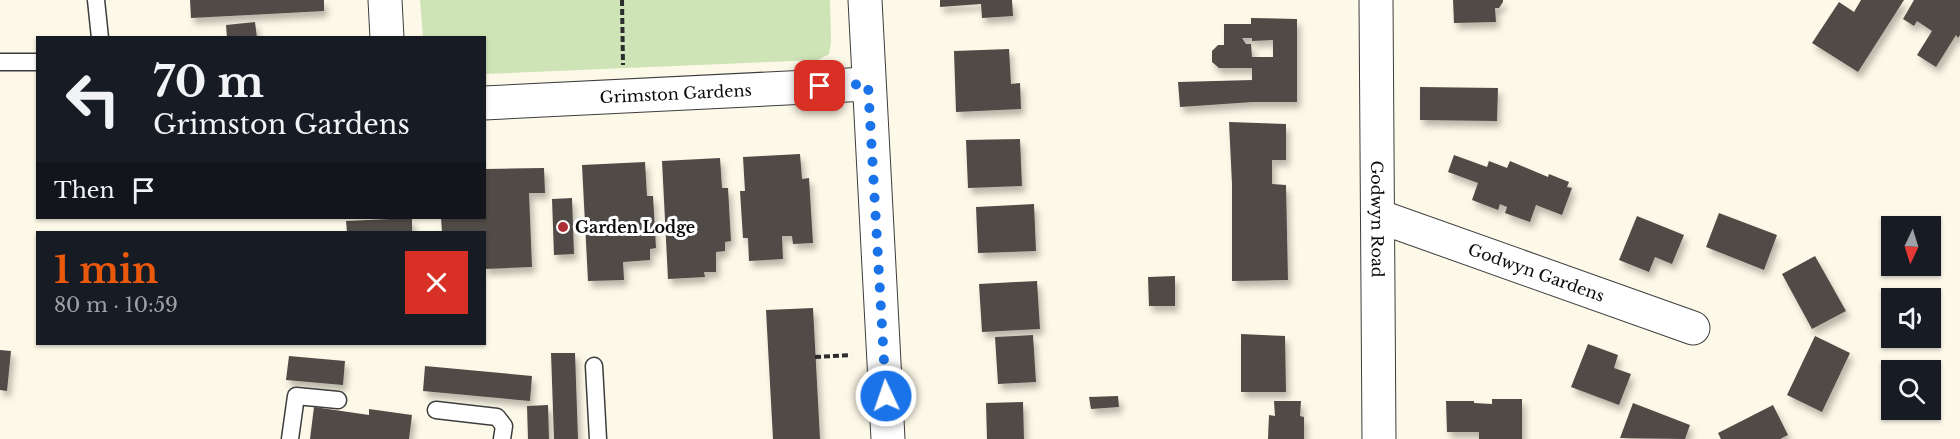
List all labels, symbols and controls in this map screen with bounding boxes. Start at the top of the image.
text: 70 m [153,56,264,108]
icon: left [54,60,132,138]
pin [794,60,845,111]
icon: arrive [803,69,836,102]
street label: Grimston Gardens [599,80,752,107]
text: Grimston Gardens [153,108,410,141]
street label: Godwyn Road [1367,160,1388,278]
icon: arrive [127,174,160,207]
text: Then [54,177,115,204]
north arrow [1881,216,1941,276]
map controls [1881,216,1941,420]
place label: Garden Lodge [575,217,695,237]
marker: Garden Lodge [556,220,570,234]
street label: Godwyn Gardens [1465,239,1607,306]
text: 1 min [54,248,158,293]
button: close [405,251,468,314]
button: sound [1881,288,1941,348]
text: 80 m · 10:59 [54,293,178,317]
button: search [1881,360,1941,420]
position arrow [854,364,918,428]

